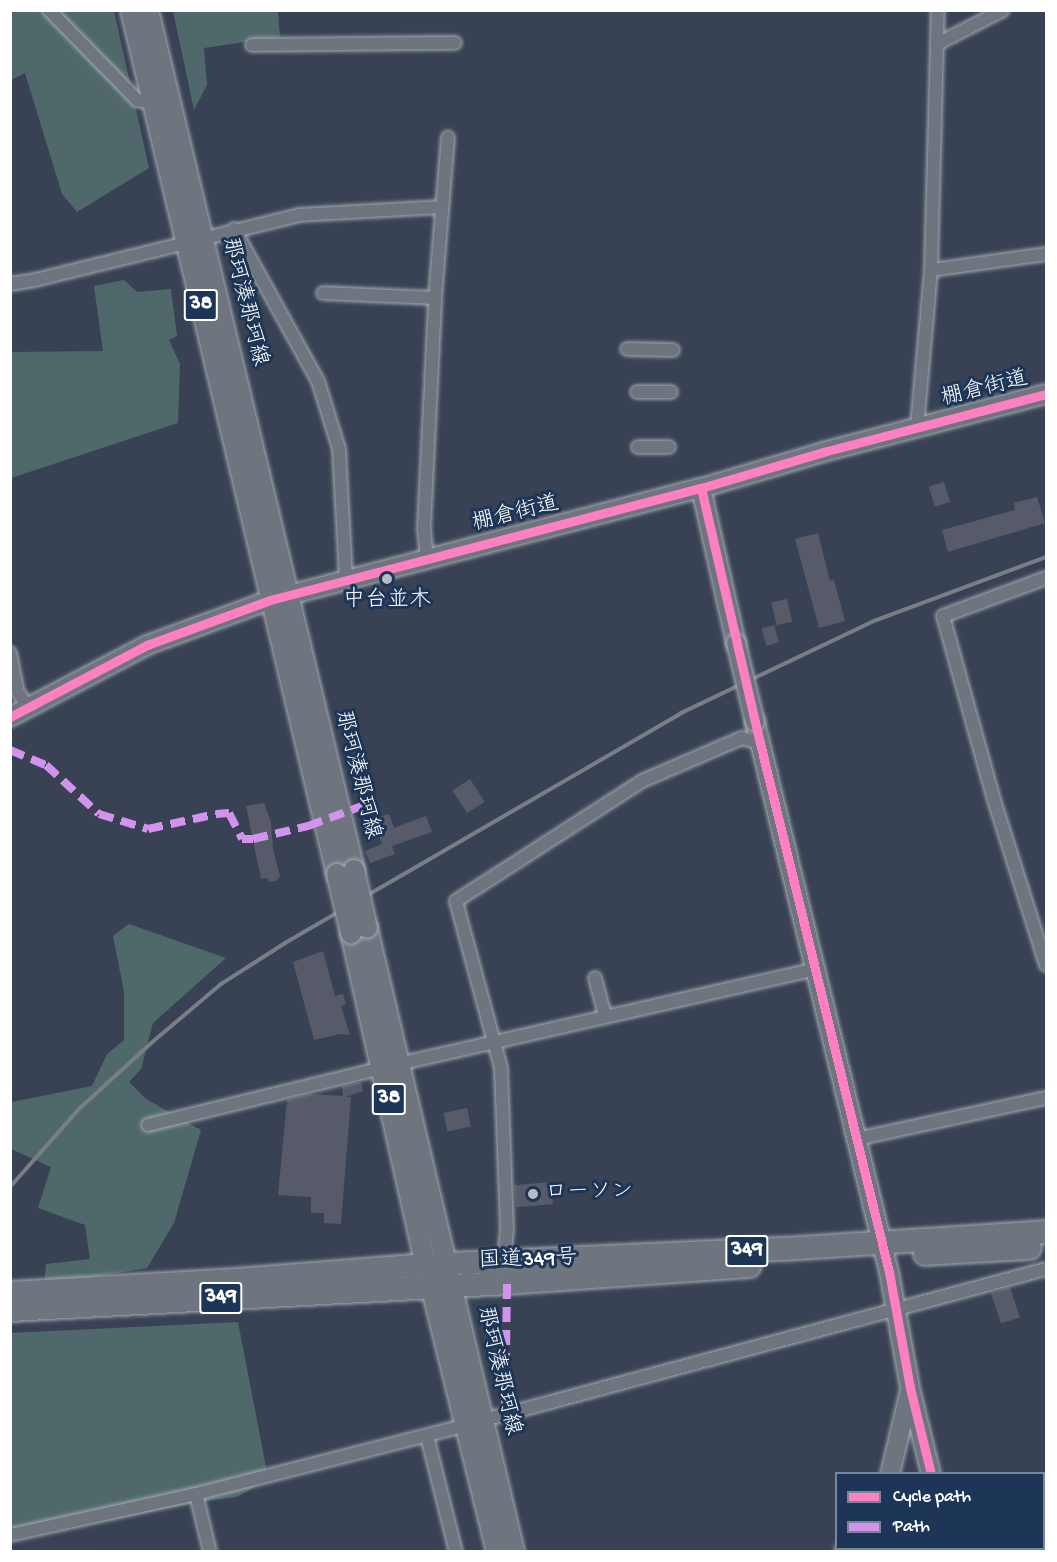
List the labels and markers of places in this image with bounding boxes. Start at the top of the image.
marker: 中台並木 [380,572,394,586]
place label: 中台並木 [343,589,431,615]
place label: ローソン [545,1181,633,1207]
marker: ローソン [526,1187,540,1201]

